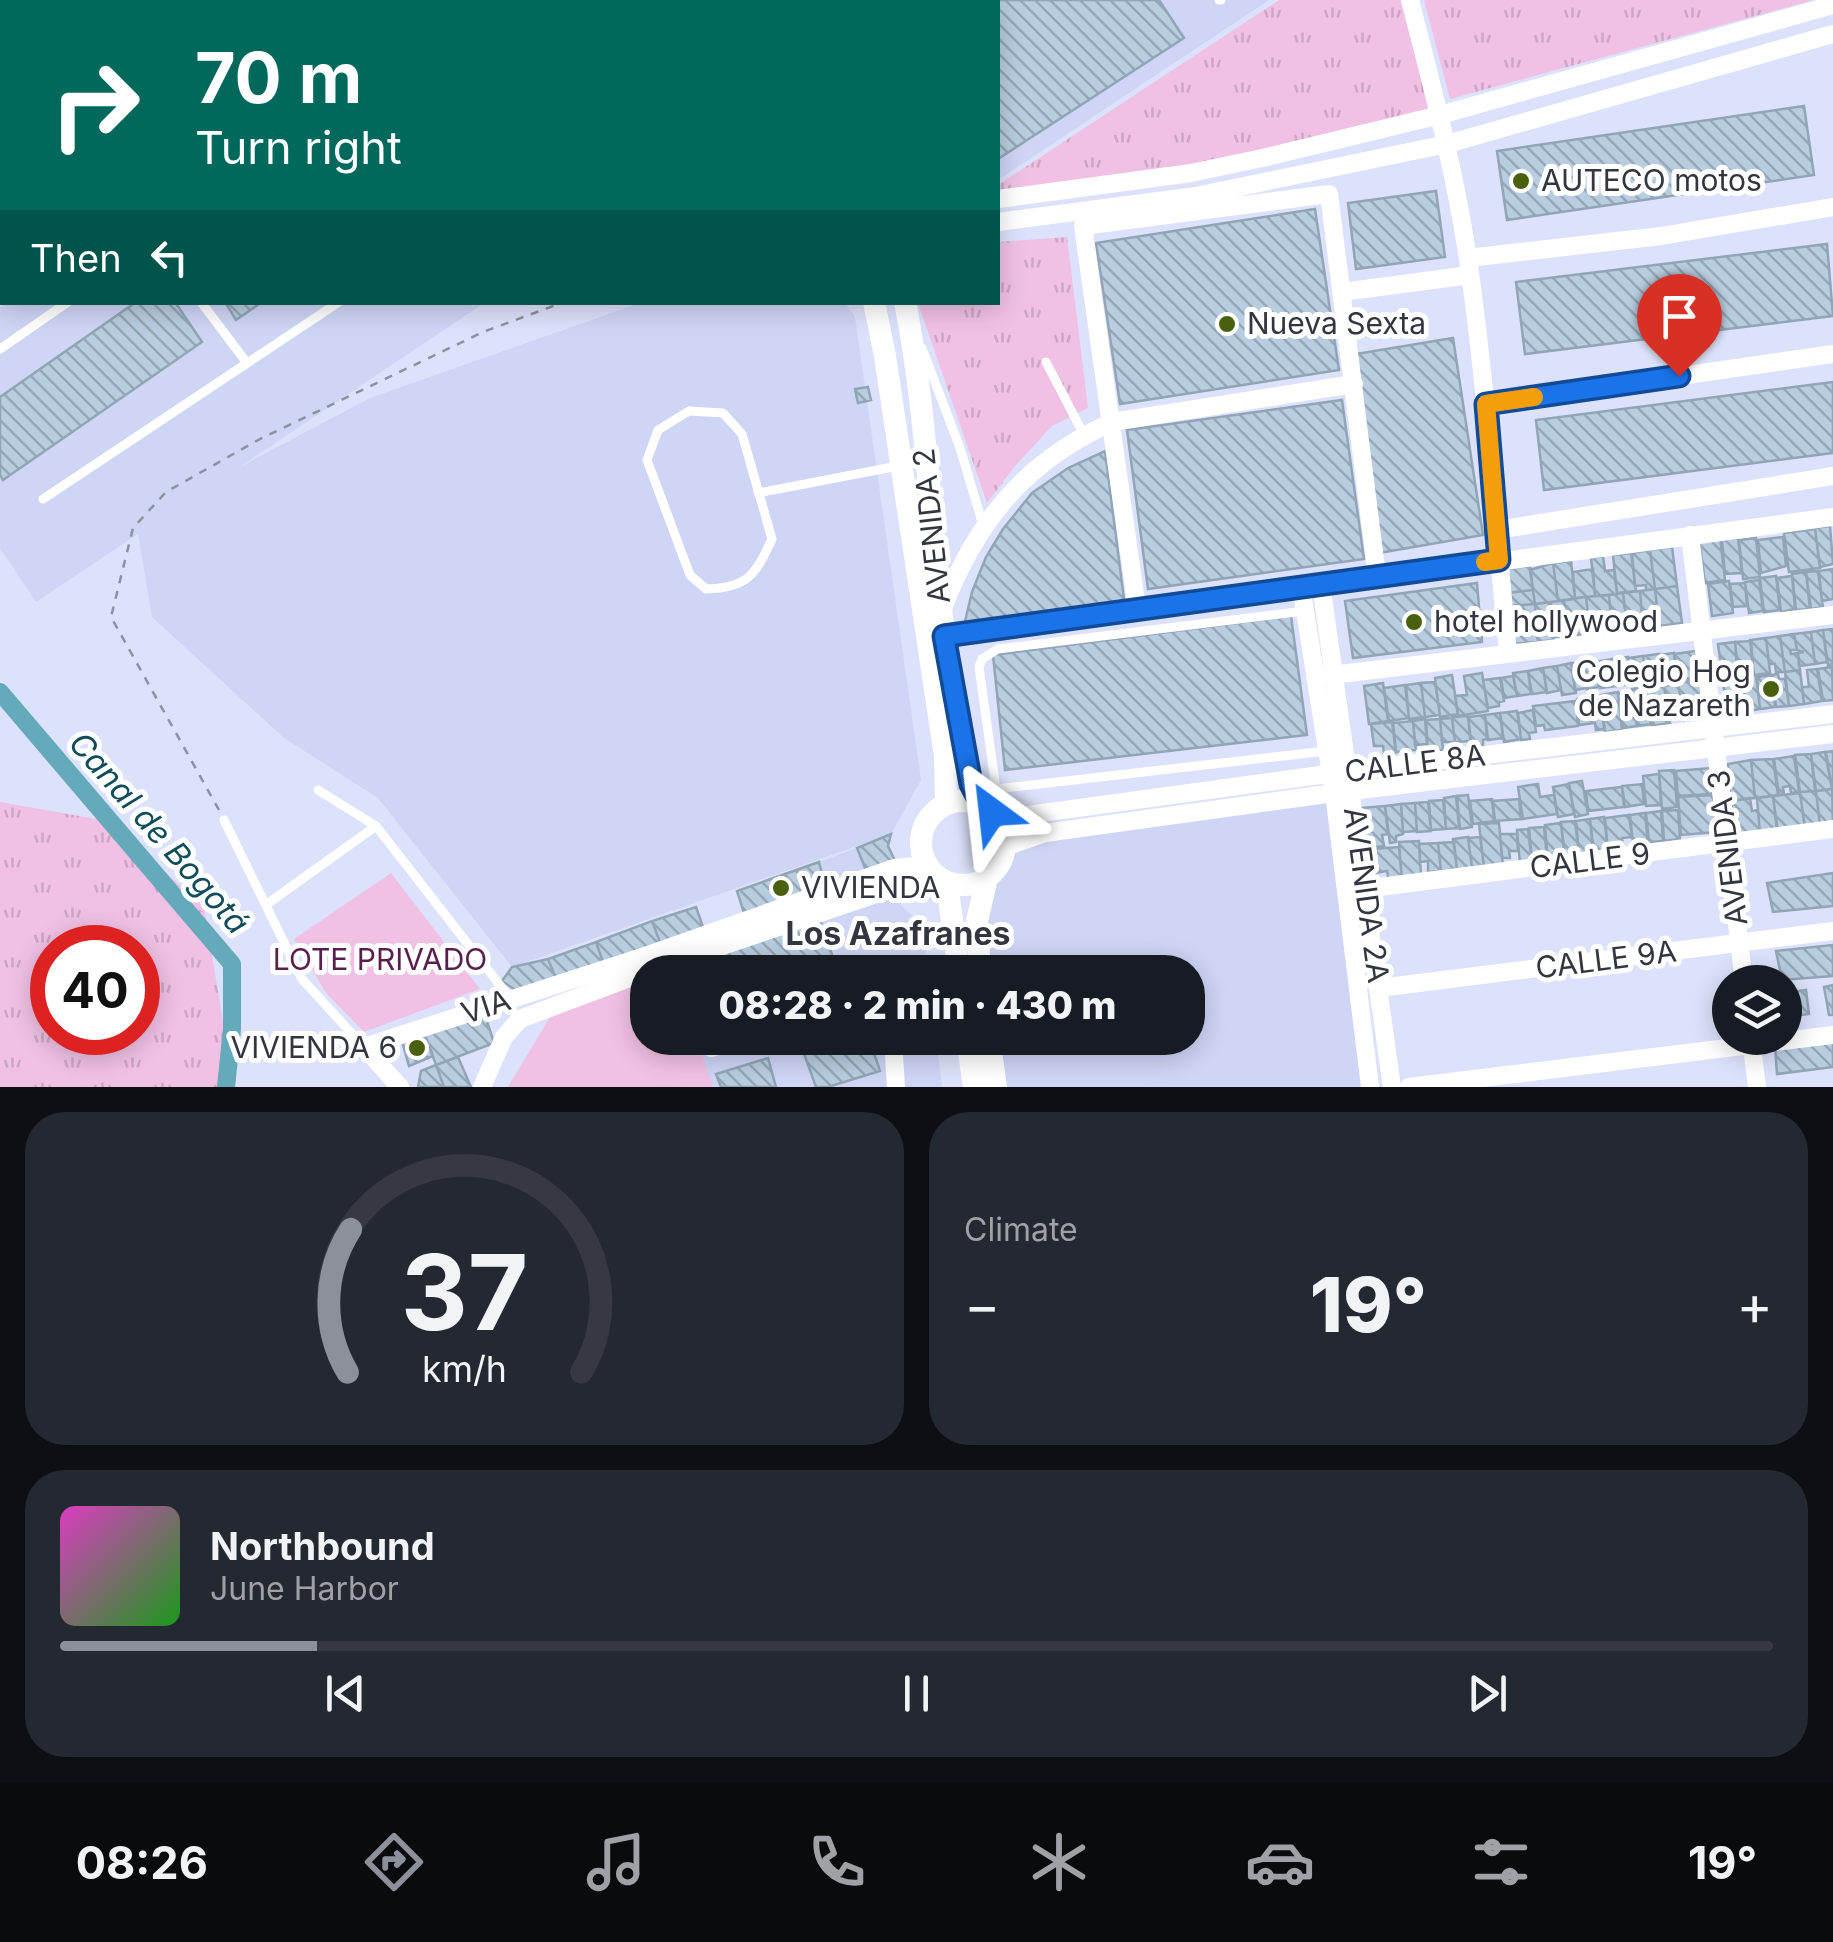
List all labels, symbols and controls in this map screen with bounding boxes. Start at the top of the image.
text: 70 m [195,35,362,120]
icon: right [30,40,160,170]
text: Turn right [195,120,402,175]
place label: AUTECO motos [1541,162,1762,198]
marker: AUTECO motos [1510,170,1532,192]
icon: left [142,230,197,285]
text: Then [30,235,122,281]
pin [1637,274,1722,377]
icon: arrive [1652,289,1707,344]
place label: Nueva Sexta [1247,305,1426,341]
marker: Nueva Sexta [1216,313,1238,335]
street label: AVENIDA 2 [905,447,957,606]
place label: hotel hollywood [1434,603,1658,639]
marker: hotel hollywood [1403,611,1425,633]
place label: Colegio Hog de Nazareth [1576,653,1751,723]
marker: Colegio Hog de Nazareth [1760,678,1782,700]
water label: Canal de Bogotá [61,724,258,942]
street label: CALLE 8A [1342,737,1487,790]
position arrow [940,760,1044,864]
street label: AVENIDA 3 [1700,768,1754,928]
street label: AVENIDA 2A [1337,805,1397,985]
street label: CALLE 9 [1528,835,1652,885]
place label: VIVIENDA [801,869,940,905]
marker: VIVIENDA [770,877,792,899]
district label: Los Azafranes [786,914,1010,953]
speed limit sign: 40 [30,925,160,1055]
street label: CALLE 9A [1533,933,1678,986]
park label: LOTE PRIVADO [273,941,487,977]
map controls [1712,965,1802,1055]
button: layers [1712,965,1802,1055]
street label: VIA [457,981,515,1031]
text: 08:28 · 2 min · 430 m [718,982,1117,1028]
place label: VIVIENDA 6 [230,1029,397,1065]
marker: VIVIENDA 6 [406,1037,428,1059]
text: Climate [964,1210,1078,1249]
text: 37 [401,1229,528,1355]
text: 19° [1310,1259,1427,1350]
text: − [964,1272,1000,1338]
text: + [1737,1272,1773,1338]
text: km/h [422,1347,507,1391]
text: Northbound [210,1523,435,1569]
text: June Harbor [210,1569,399,1608]
icon: previous [318,1666,373,1721]
icon: pause [889,1666,944,1721]
icon: next [1460,1666,1515,1721]
icon: directions [359,1827,429,1897]
icon: music [581,1827,651,1897]
icon: phone [802,1827,872,1897]
icon: climate [1024,1827,1094,1897]
icon: car [1245,1827,1315,1897]
icon: filters [1466,1827,1536,1897]
text: 08:26 [76,1835,208,1890]
text: 19° [1688,1835,1757,1890]

